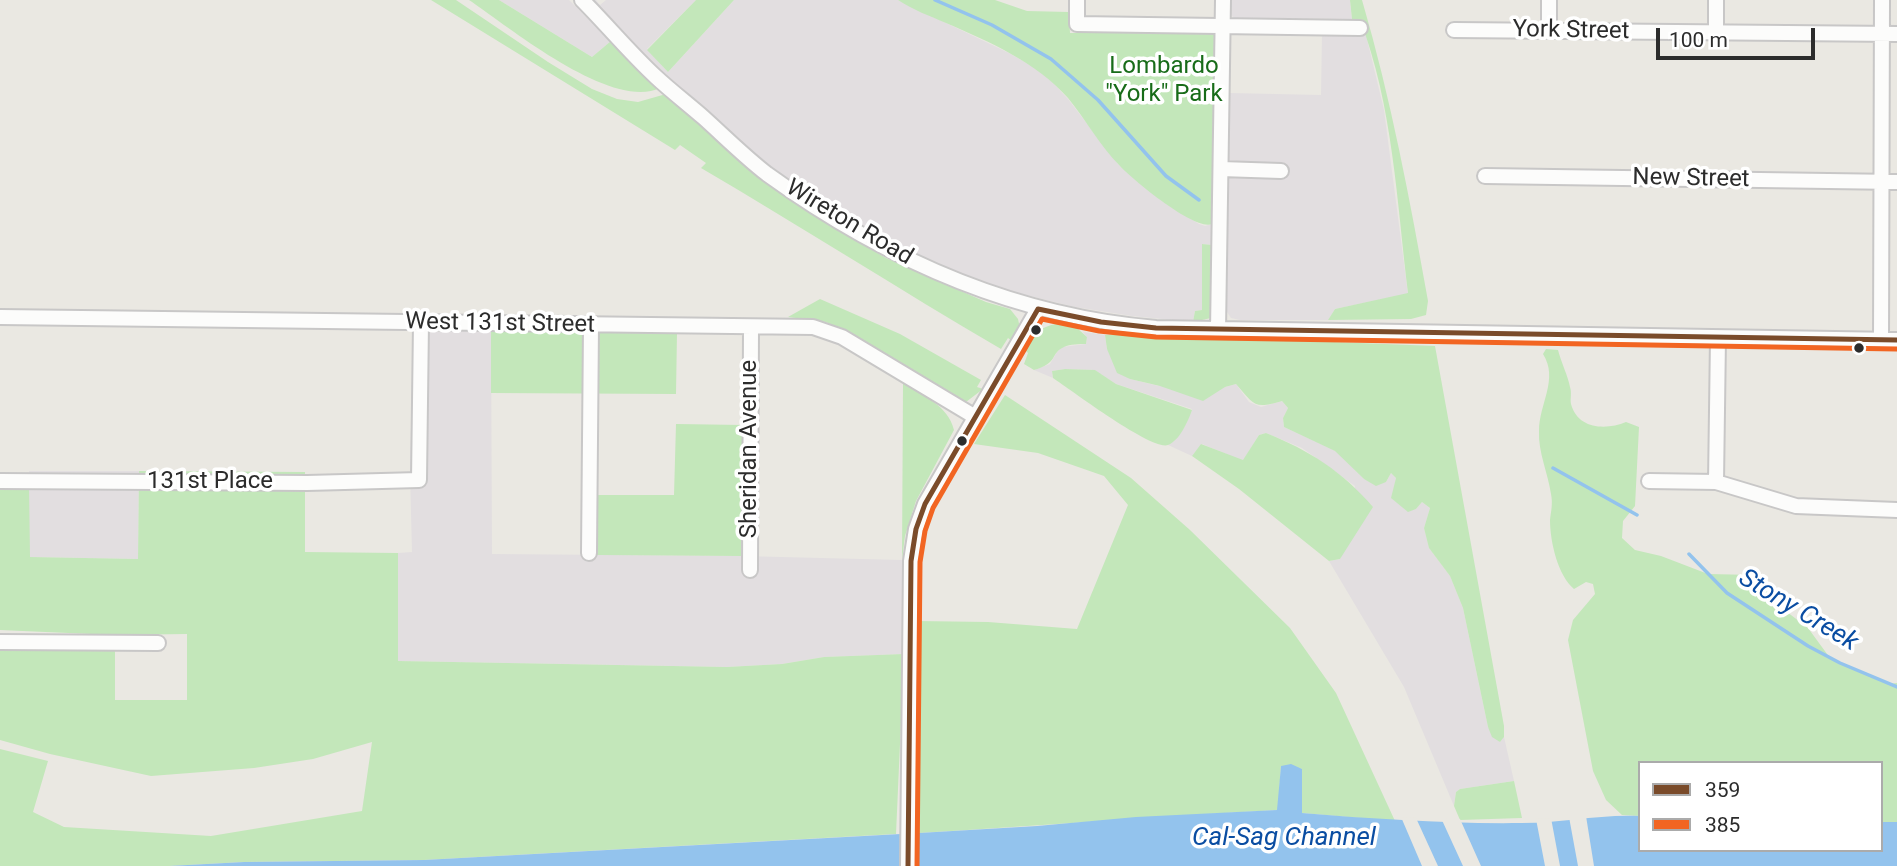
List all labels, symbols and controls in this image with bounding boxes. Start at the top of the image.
scale bar [1659,14,1818,58]
street label: York Street [1512,16,1630,46]
text: 100 m [1669,28,1728,52]
park label: Lombardo "York" Park [1105,53,1223,109]
street label: New Street [1632,164,1750,194]
street label: Wireton Road [780,174,918,272]
street label: West 131st Street [405,308,595,340]
unlabelled marker [1029,323,1043,337]
unlabelled marker [1852,341,1866,355]
street label: Sheridan Avenue [736,360,764,538]
unlabelled marker [955,434,969,448]
street label: 131st Place [147,468,273,496]
water label: Stony Creek [1733,563,1863,659]
legend [1638,761,1883,852]
text: 359 [1705,778,1740,802]
text: 385 [1705,813,1740,837]
water label: Cal-Sag Channel [1192,822,1376,854]

